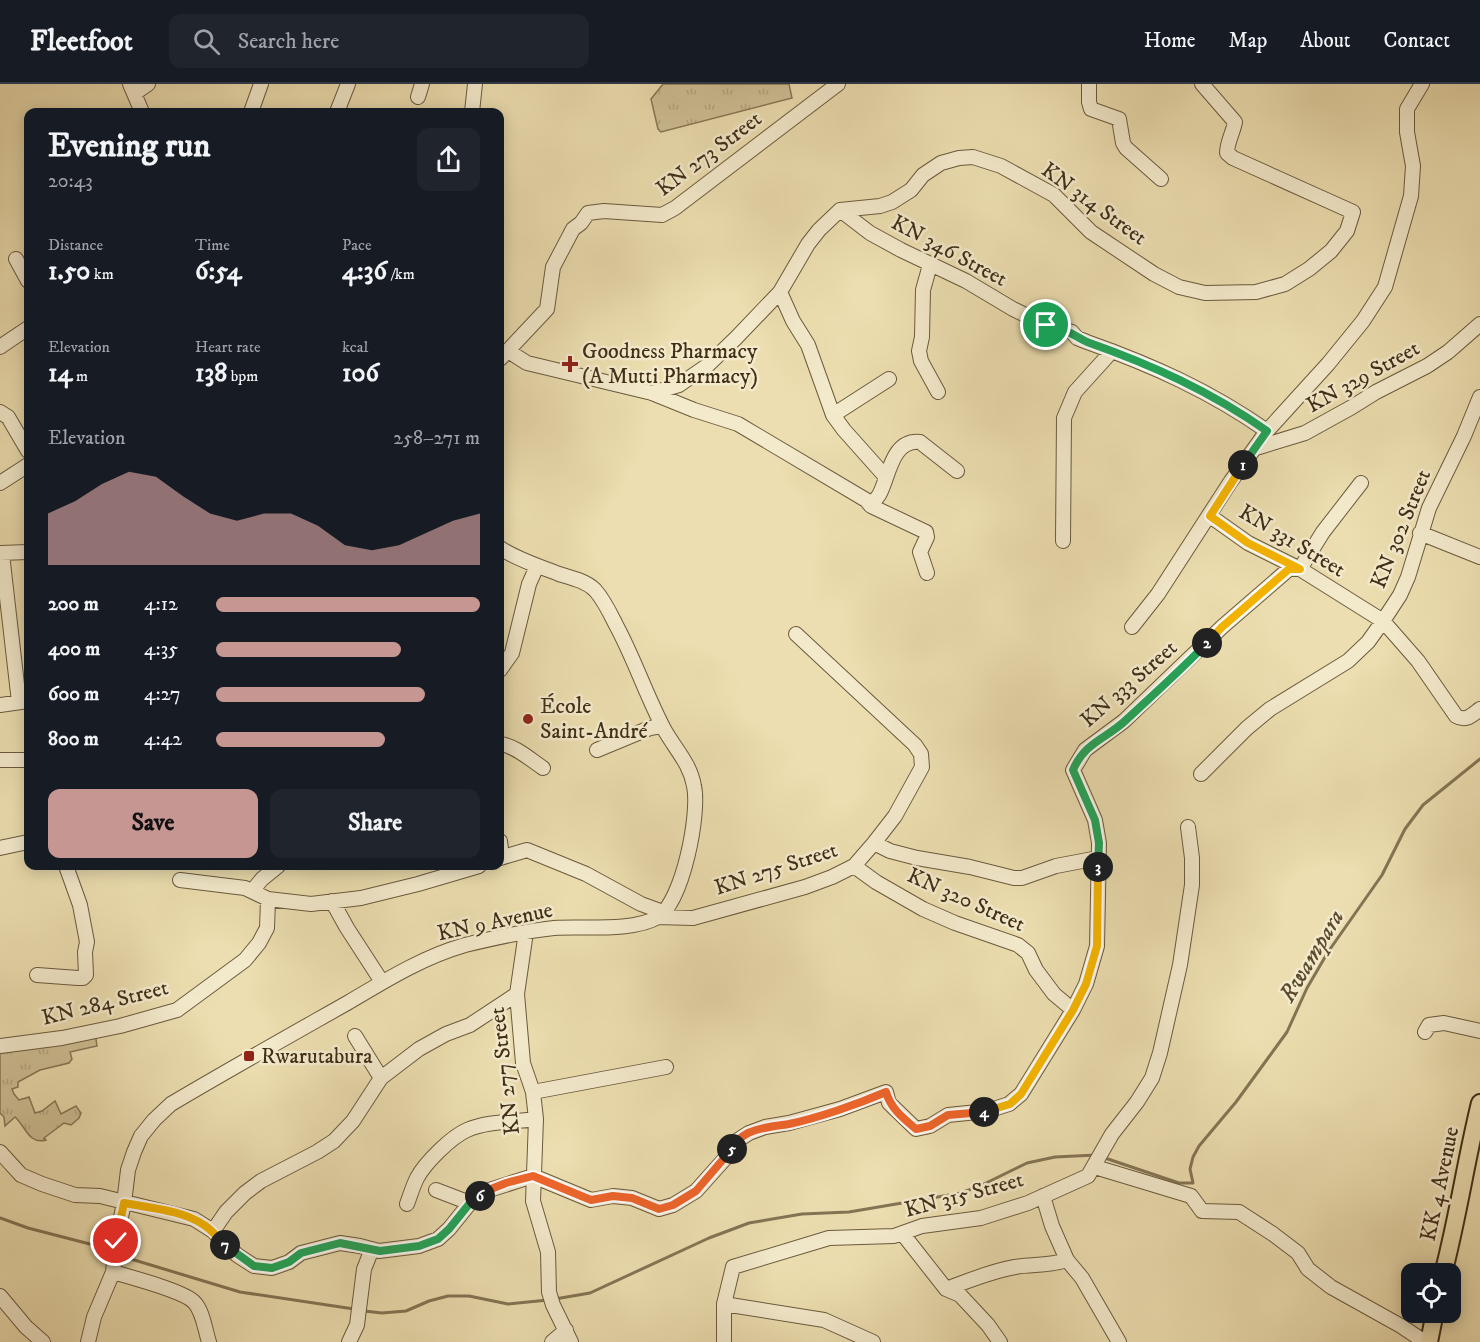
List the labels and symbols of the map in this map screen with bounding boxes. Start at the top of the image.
street label: KN 273 Street [651,106,767,202]
street label: KN 314 Street [1036,157,1152,251]
street label: KN 346 Street [886,209,1012,293]
pin [1020,299,1071,350]
street label: KN 329 Street [1302,335,1424,419]
place label: Goodness Pharmacy (A Mutti Pharmacy) [582,338,758,390]
marker: Goodness Pharmacy (A Mutti Pharmacy) [563,357,577,371]
pin: 1 [1228,450,1258,480]
street label: KN 302 Street [1365,466,1437,592]
street label: KN 331 Street [1234,499,1350,583]
pin: 2 [1192,628,1222,658]
street label: KN 333 Street [1075,635,1183,733]
place label: École Saint-André [540,693,648,745]
marker: École Saint-André [521,712,535,726]
street label: KN 275 Street [711,836,841,902]
pin: 3 [1083,852,1113,882]
street label: KN 320 Street [903,862,1029,938]
street label: KN 9 Avenue [435,897,555,947]
water label: Rwampara [1272,904,1351,1009]
street label: KN 284 Street [39,974,171,1032]
street label: KN 277 Street [484,1006,526,1136]
place label: Rwarutabura [261,1043,373,1070]
marker: Rwarutabura [242,1049,256,1063]
pin: 4 [969,1097,999,1127]
street label: KK 4 Avenue [1415,1124,1465,1244]
pin: 5 [717,1134,747,1164]
street label: KN 315 Street [902,1166,1026,1224]
pin: 6 [465,1181,495,1211]
pin [90,1215,141,1266]
pin: 7 [210,1230,240,1260]

